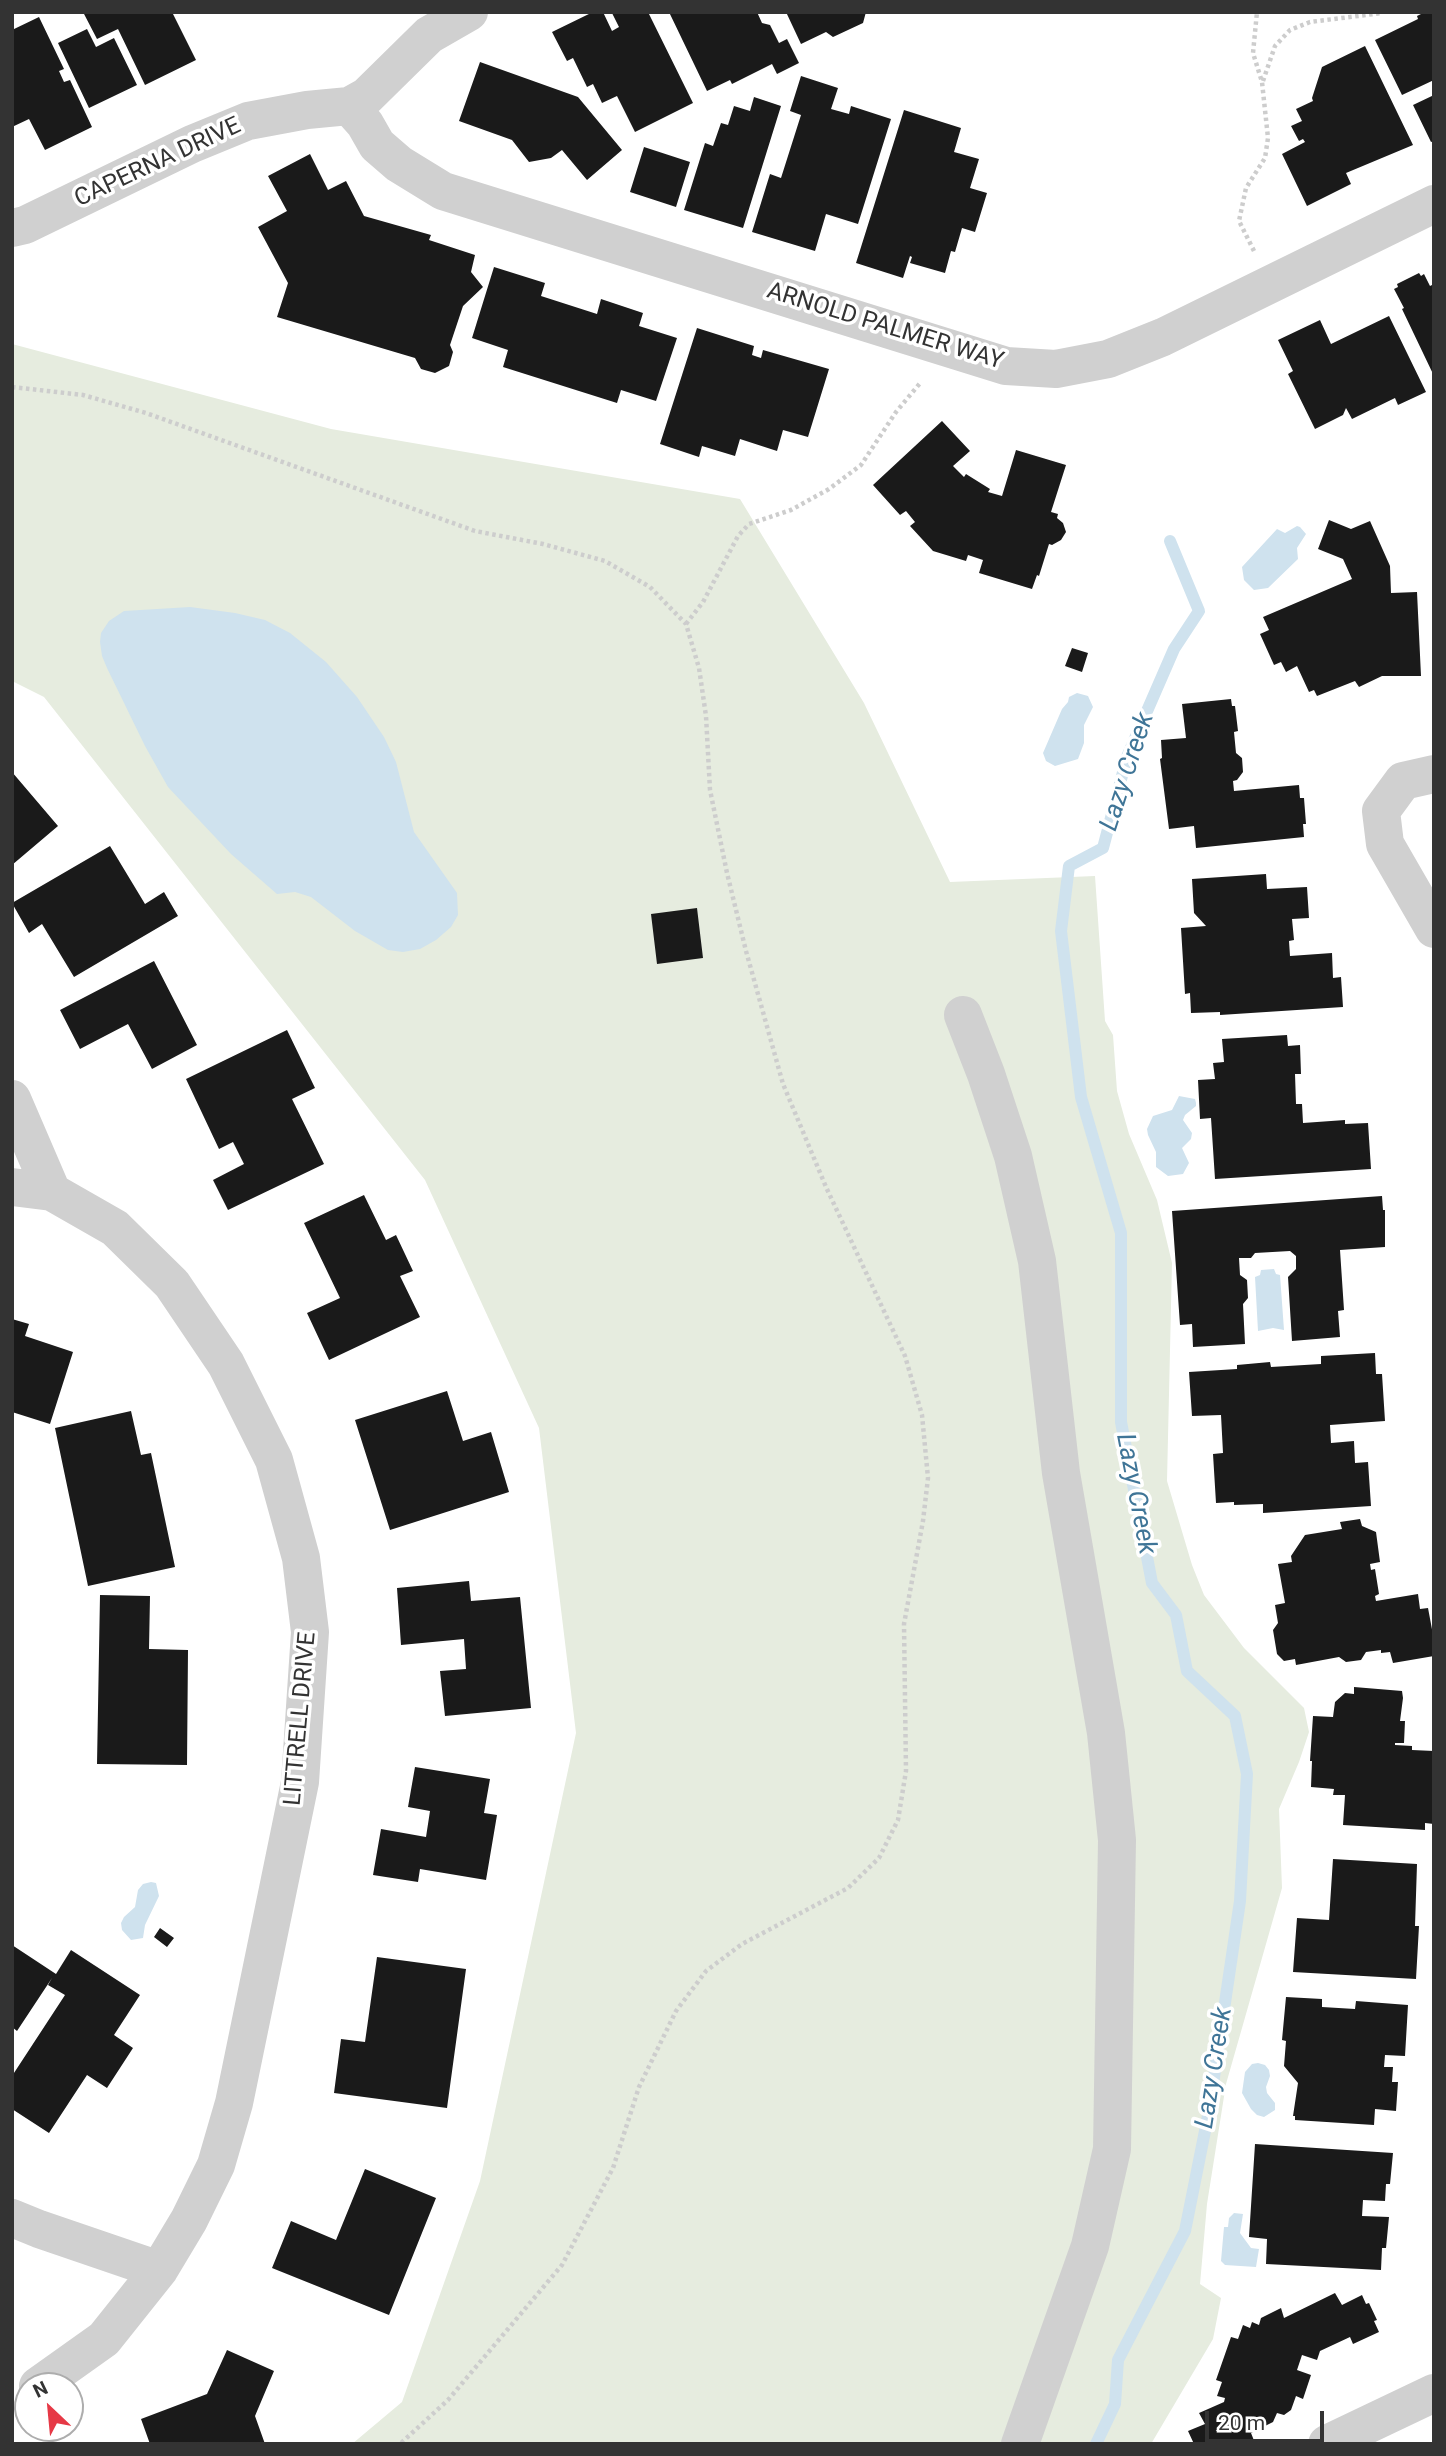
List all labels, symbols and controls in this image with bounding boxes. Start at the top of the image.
street label: CAPERNA DRIVE [70,112,246,214]
street label: ARNOLD PALMER WAY [763,277,1007,377]
water label: Lazy Creek [1094,709,1162,835]
water label: Lazy Creek [1108,1431,1162,1557]
street label: LITTRELL DRIVE [279,1631,323,1807]
water label: Lazy Creek [1190,2005,1240,2131]
north arrow [14,2372,84,2442]
text: N [29,2376,52,2403]
scale bar [1208,2396,1327,2440]
text: 20 m [1218,2411,1265,2435]

